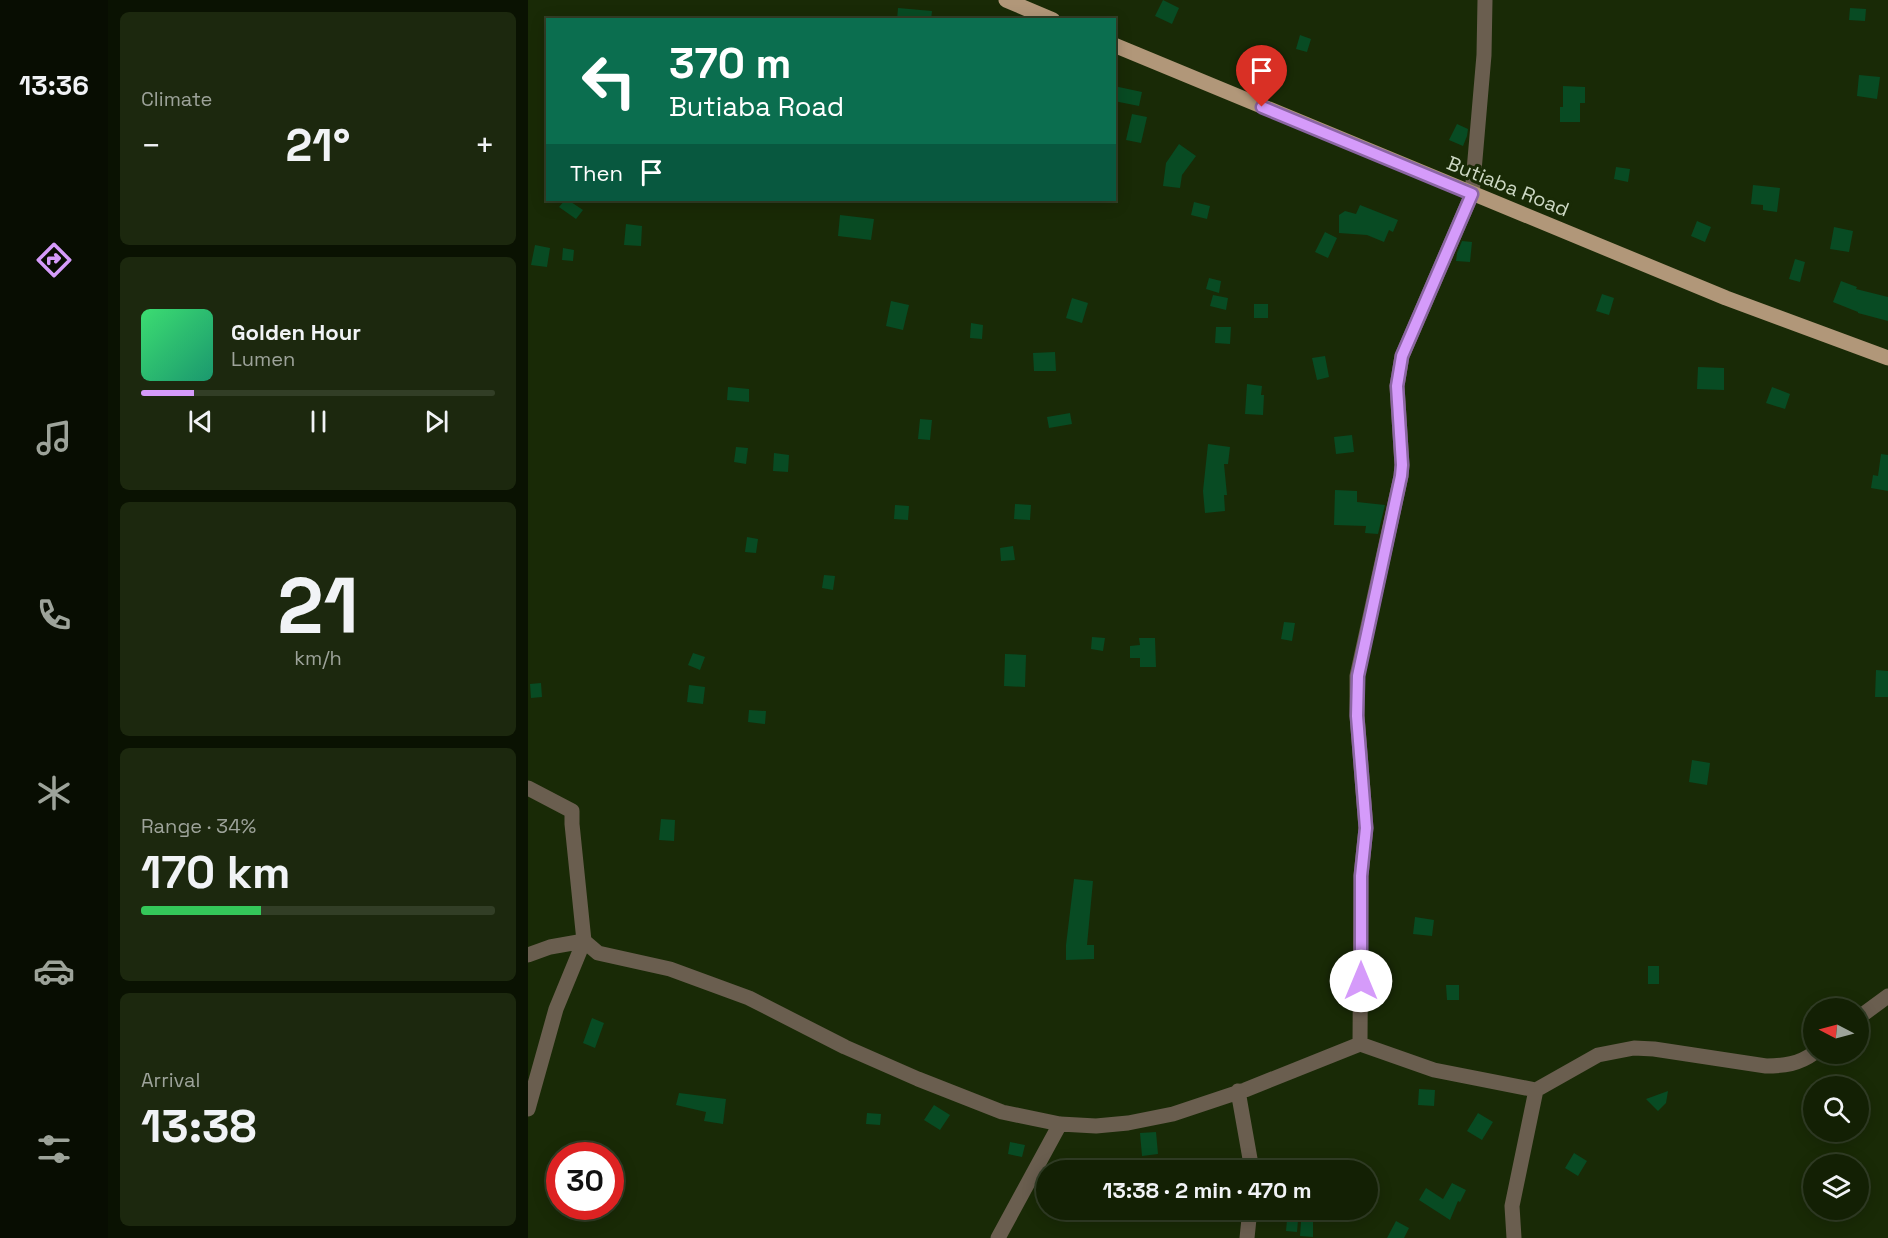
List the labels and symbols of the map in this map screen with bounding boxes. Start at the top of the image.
pin [1236,45,1287,107]
street label: Butiaba Road [1443,150,1573,222]
position arrow [1329,949,1393,1013]
north arrow [1803,998,1869,1064]
speed limit sign: 30 [546,1142,624,1220]

